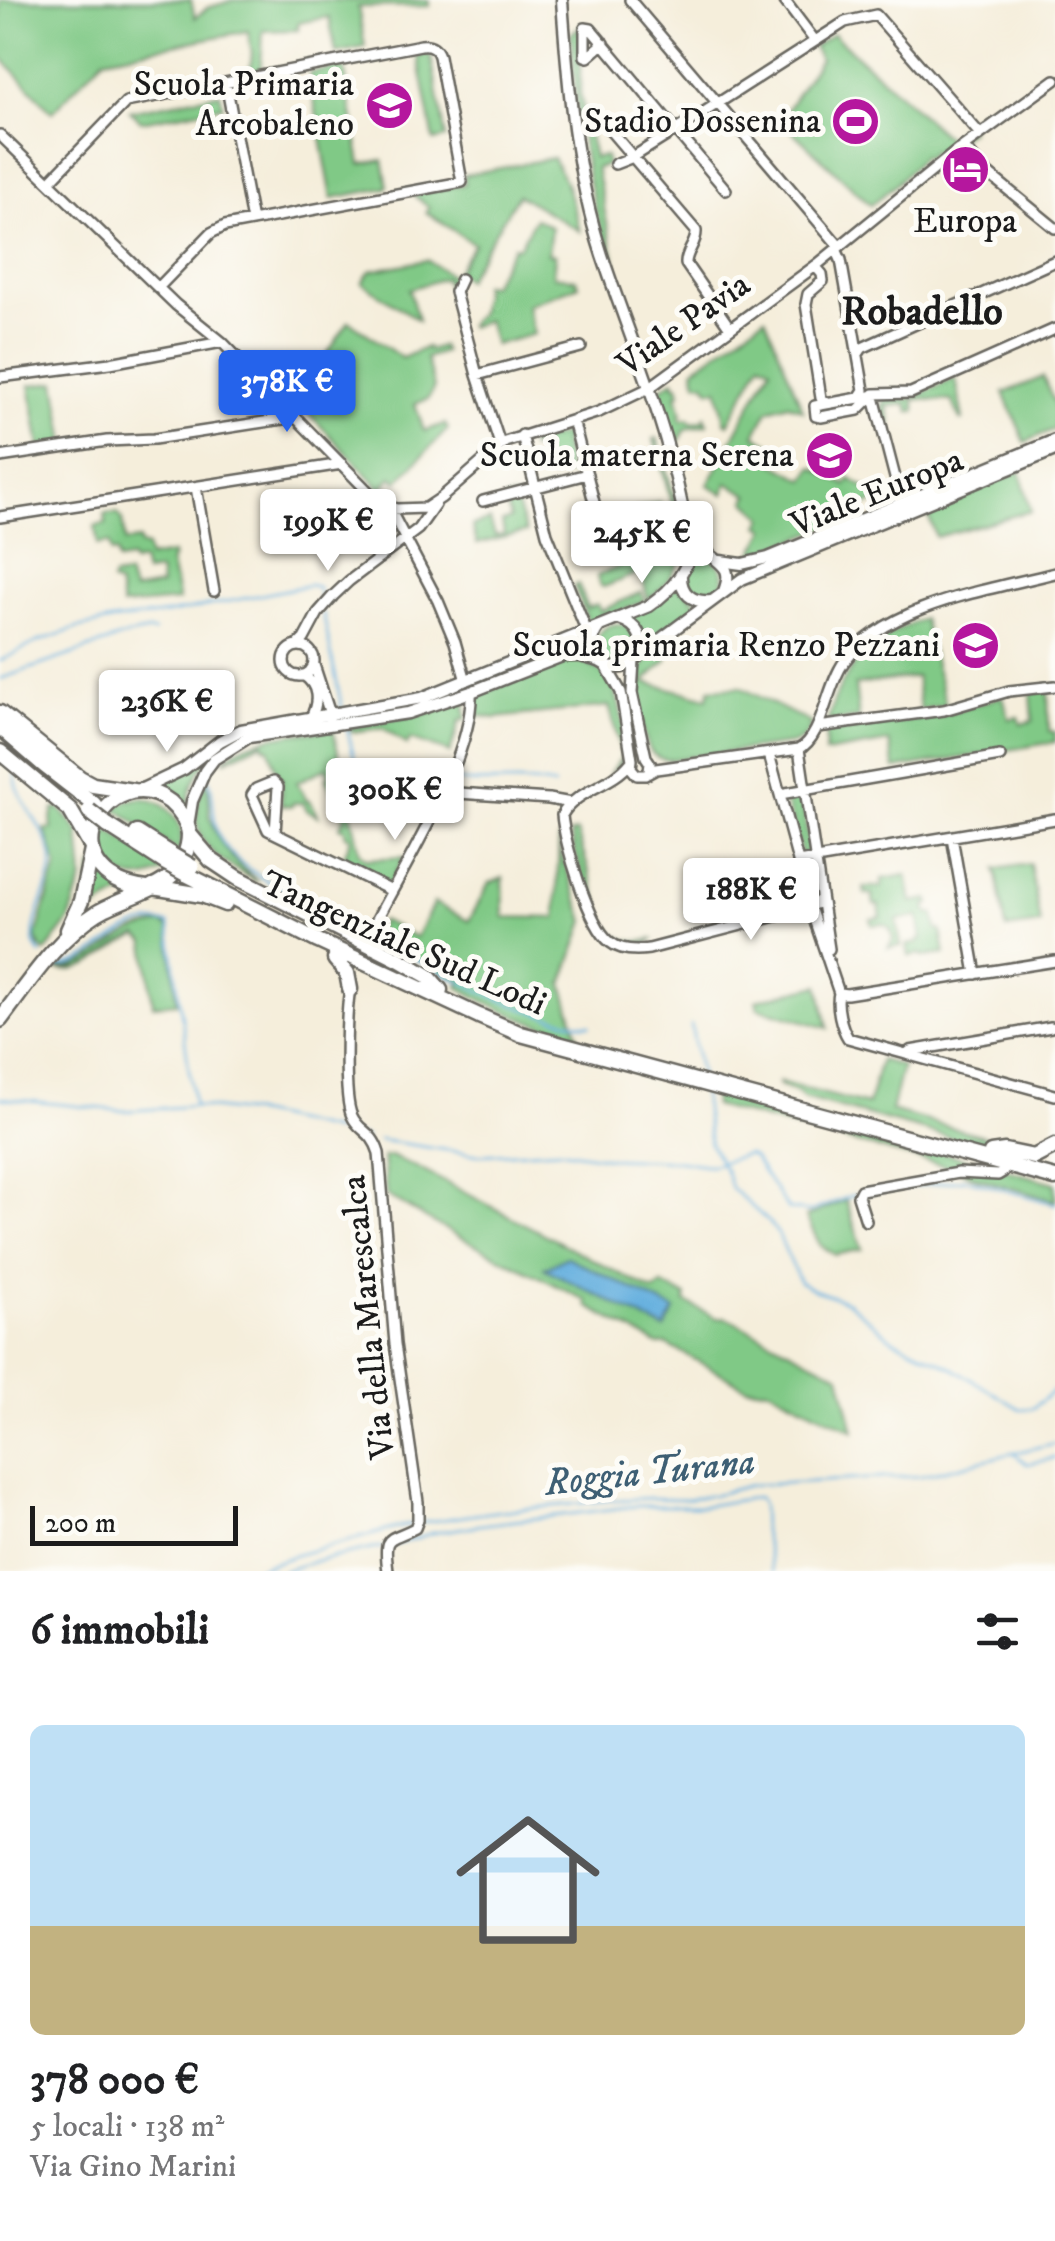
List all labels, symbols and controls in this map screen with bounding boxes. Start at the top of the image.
place label: Scuola Primaria Arcobaleno [133,63,354,147]
school or university icon: Scuola Primaria Arcobaleno [363,79,415,131]
sports icon: Stadio Dossenina [830,96,882,148]
place label: Stadio Dossenina [584,100,821,144]
hotel icon: Europa [939,144,991,196]
place label: Europa [913,200,1017,244]
street label: Viale Pavia [608,263,759,387]
district label: Robadello [841,288,1003,338]
pin: 378K € [206,350,368,435]
text: 378K € [241,362,333,402]
school or university icon: Scuola materna Serena [803,430,855,482]
place label: Scuola materna Serena [480,434,794,478]
street label: Viale Europa [783,438,970,548]
pin: 199K € [247,489,409,574]
text: 199K € [282,501,374,541]
pin: 245K € [561,501,723,586]
text: 245K € [593,513,691,553]
school or university icon: Scuola primaria Renzo Pezzani [949,620,1001,672]
place label: Scuola primaria Renzo Pezzani [512,624,940,668]
pin: 236K € [86,670,248,755]
text: 236K € [121,682,213,722]
pin: 300K € [314,758,476,843]
text: 300K € [348,770,442,810]
pin: 188K € [670,858,832,943]
street label: Tangenziale Sud Lodi [255,862,553,1026]
text: 188K € [705,870,797,910]
street label: Via della Marescalca [332,1173,406,1462]
water label: Roggia Turana [541,1438,758,1508]
scale bar [30,1501,238,1546]
text: 200 m [45,1506,116,1541]
icon: filters [970,1604,1025,1659]
text: 6 immobili [30,1605,209,1657]
icon: home [438,1790,618,1970]
text: 378 000 € [30,2055,199,2107]
text: 5 locali · 138 m² [30,2107,224,2147]
text: Via Gino Marini [30,2147,236,2187]

